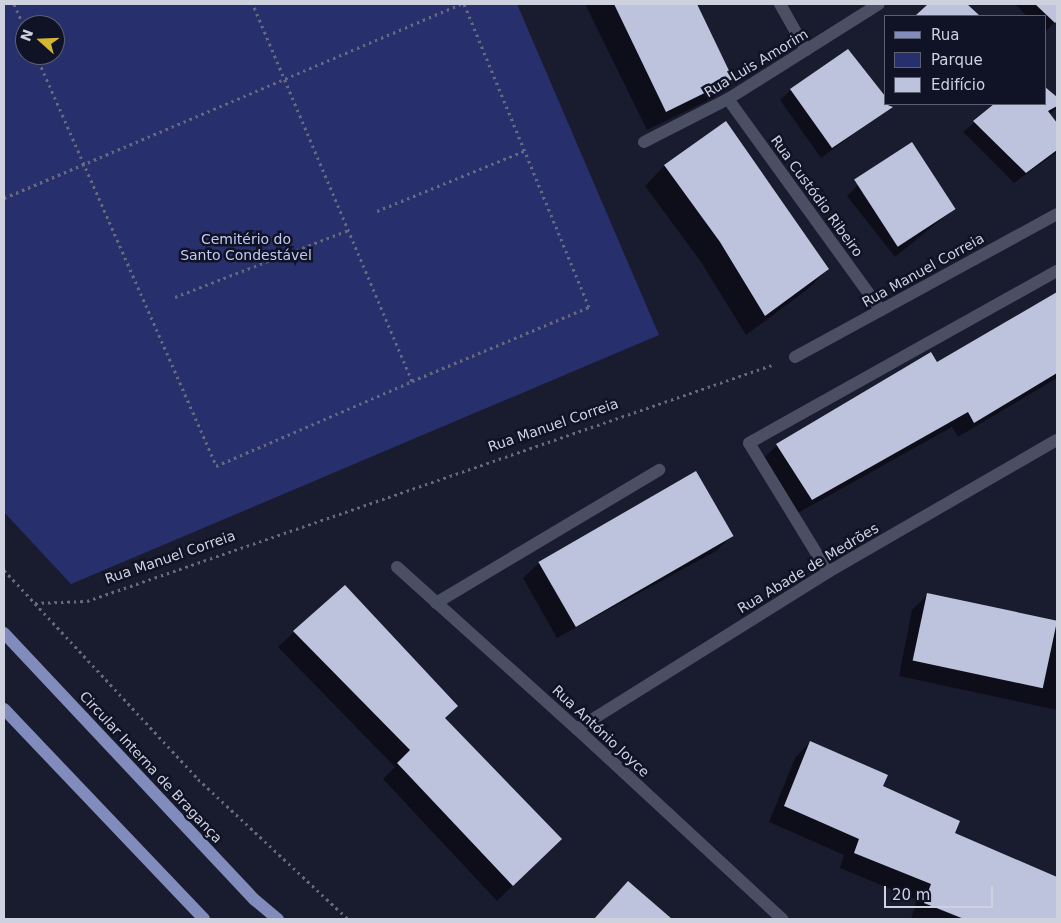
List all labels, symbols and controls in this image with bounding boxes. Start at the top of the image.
north arrow [15,15,65,65]
legend [884,15,1046,105]
street label: Rua Luis Amorim [701,25,811,101]
text: Rua [931,26,959,44]
text: N [17,27,36,43]
text: Parque [931,51,983,69]
text: Edifício [931,76,985,94]
street label: Rua Custódio Ribeiro [767,132,867,260]
street label: Rua Manuel Correia [859,230,987,310]
park label: Cemitério do Santo Condestável [180,231,312,264]
street label: Rua Manuel Correia [486,395,620,455]
street label: Rua Abade de Medrões [734,519,882,617]
street label: Rua Manuel Correia [103,527,237,587]
street label: Rua António Joyce [549,682,653,780]
street label: Circular Interna de Bragança [76,688,226,846]
scale bar [886,876,995,908]
text: 20 m [892,886,930,904]

